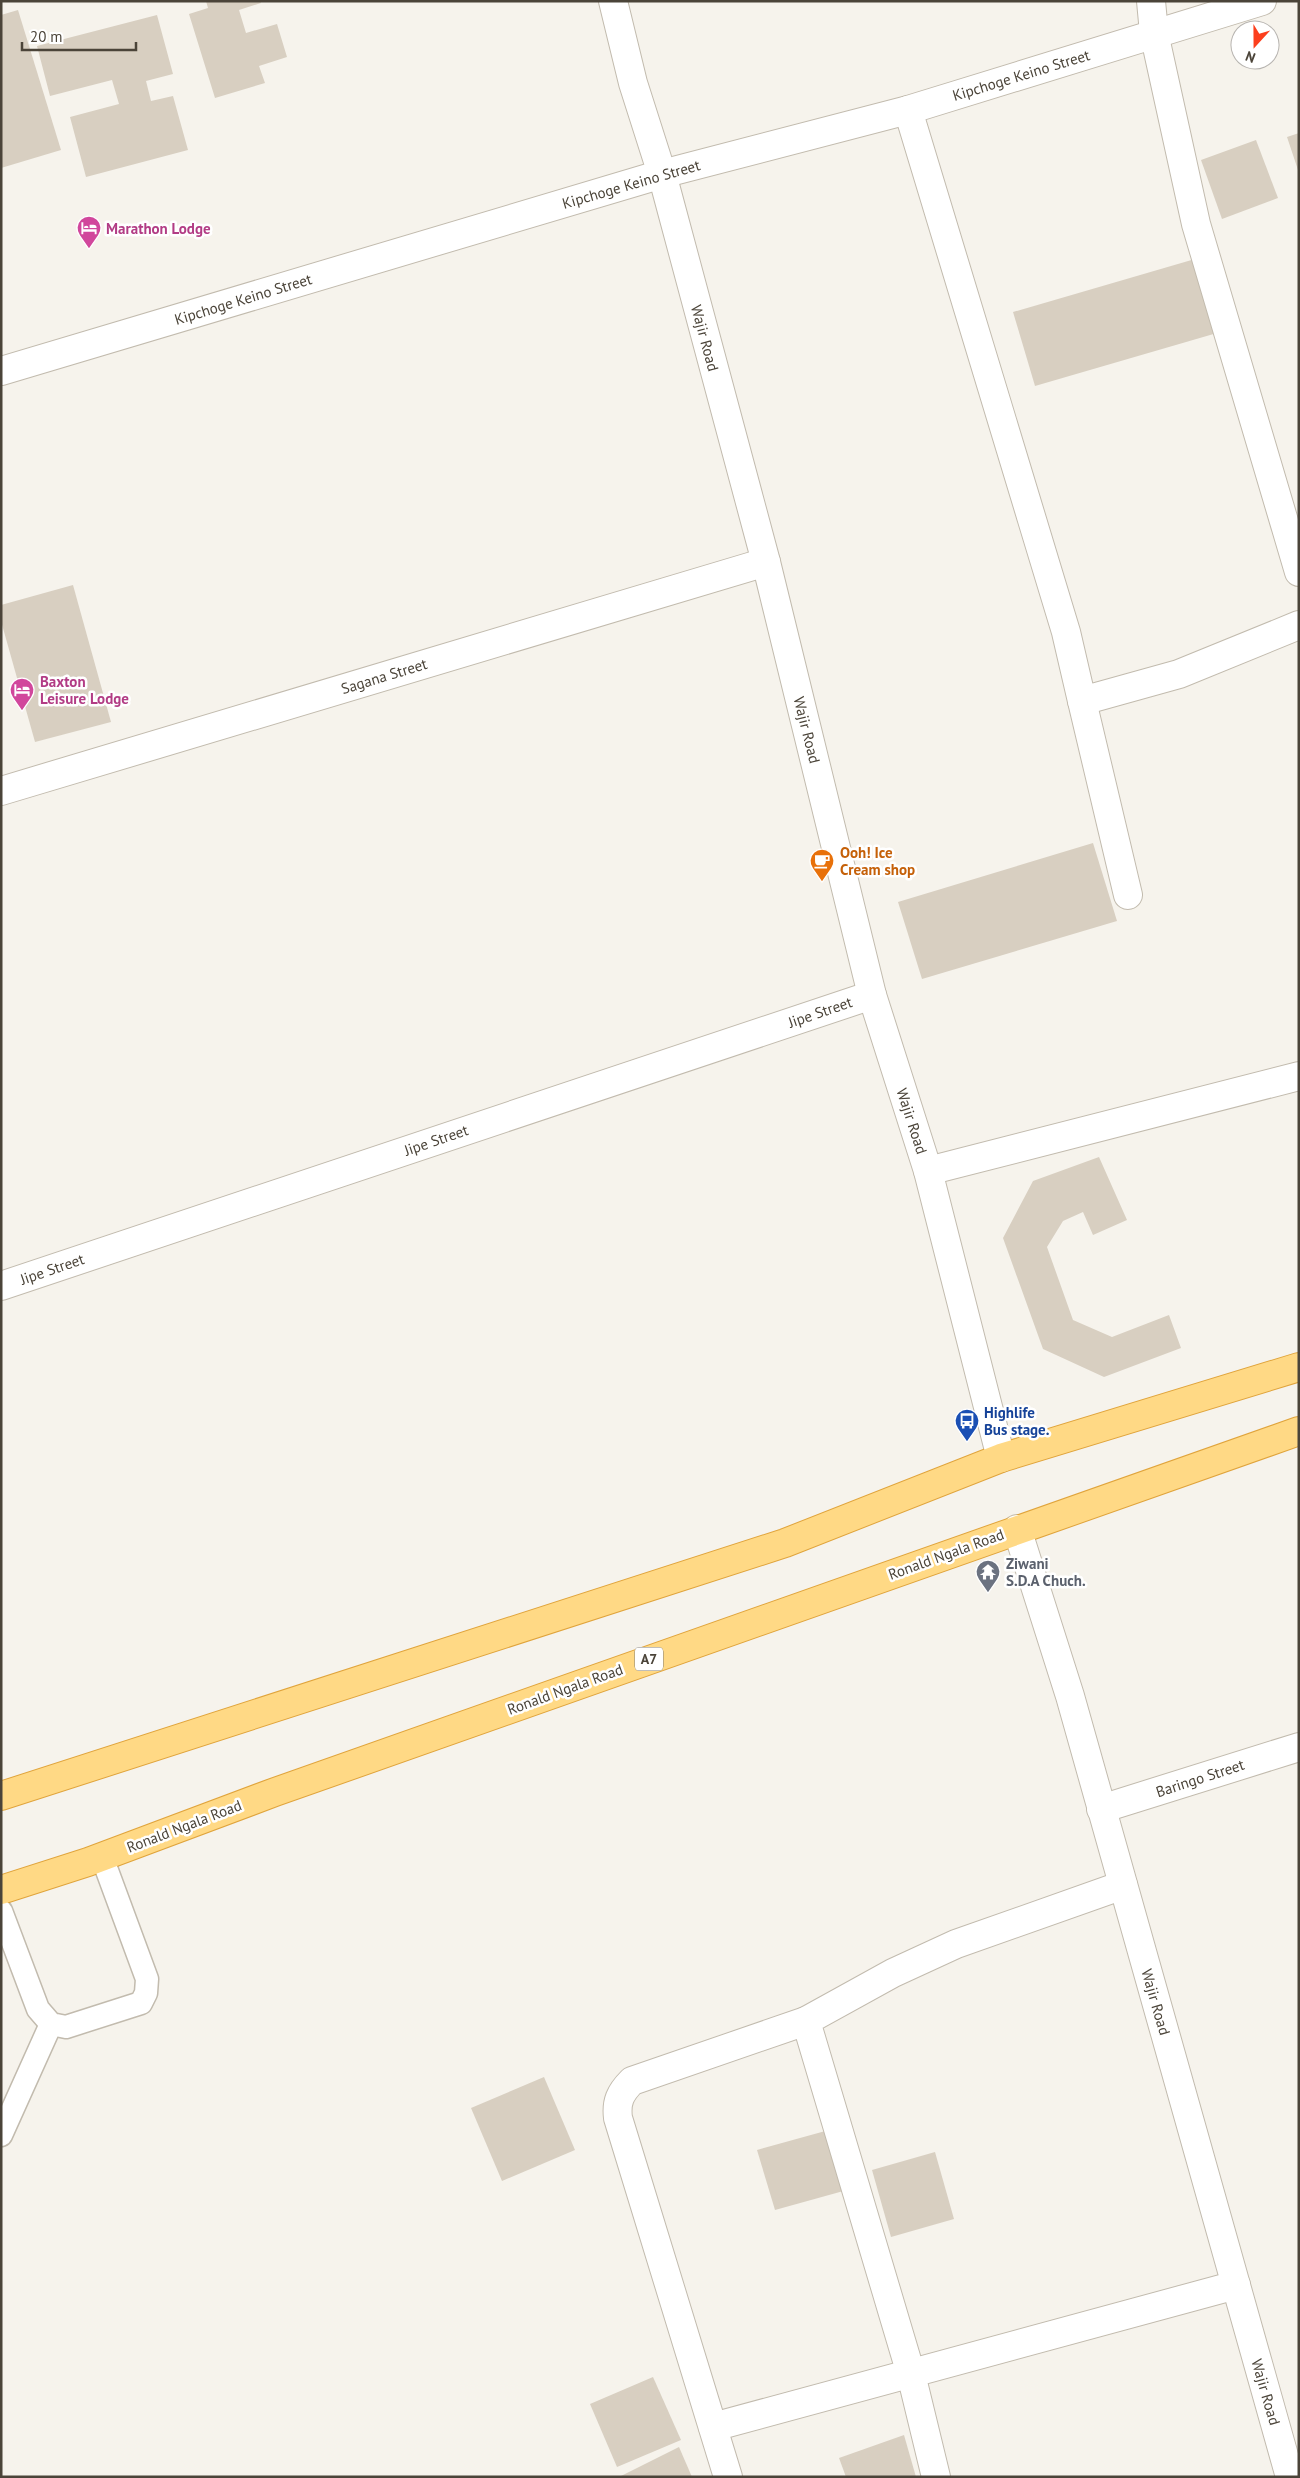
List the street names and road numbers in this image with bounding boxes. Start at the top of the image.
street label: Kipchoge Keino Street [950,45,1092,105]
street label: Kipchoge Keino Street [560,155,702,213]
street label: Kipchoge Keino Street [172,269,314,329]
street label: Wajir Road [687,303,723,373]
street label: Sagana Street [339,654,429,698]
street label: Wajir Road [790,695,824,765]
street label: Jipe Street [785,992,855,1032]
street label: Wajir Road [892,1086,932,1156]
street label: Jipe Street [401,1120,471,1160]
street label: Jipe Street [17,1249,87,1289]
street label: Ronald Ngala Road [886,1524,1006,1584]
road number: A7 [635,1648,663,1670]
street label: Ronald Ngala Road [505,1659,625,1719]
street label: Baringo Street [1153,1755,1247,1801]
street label: Ronald Ngala Road [124,1795,244,1857]
street label: Wajir Road [1137,1967,1175,2037]
street label: Wajir Road [1247,2357,1285,2427]

